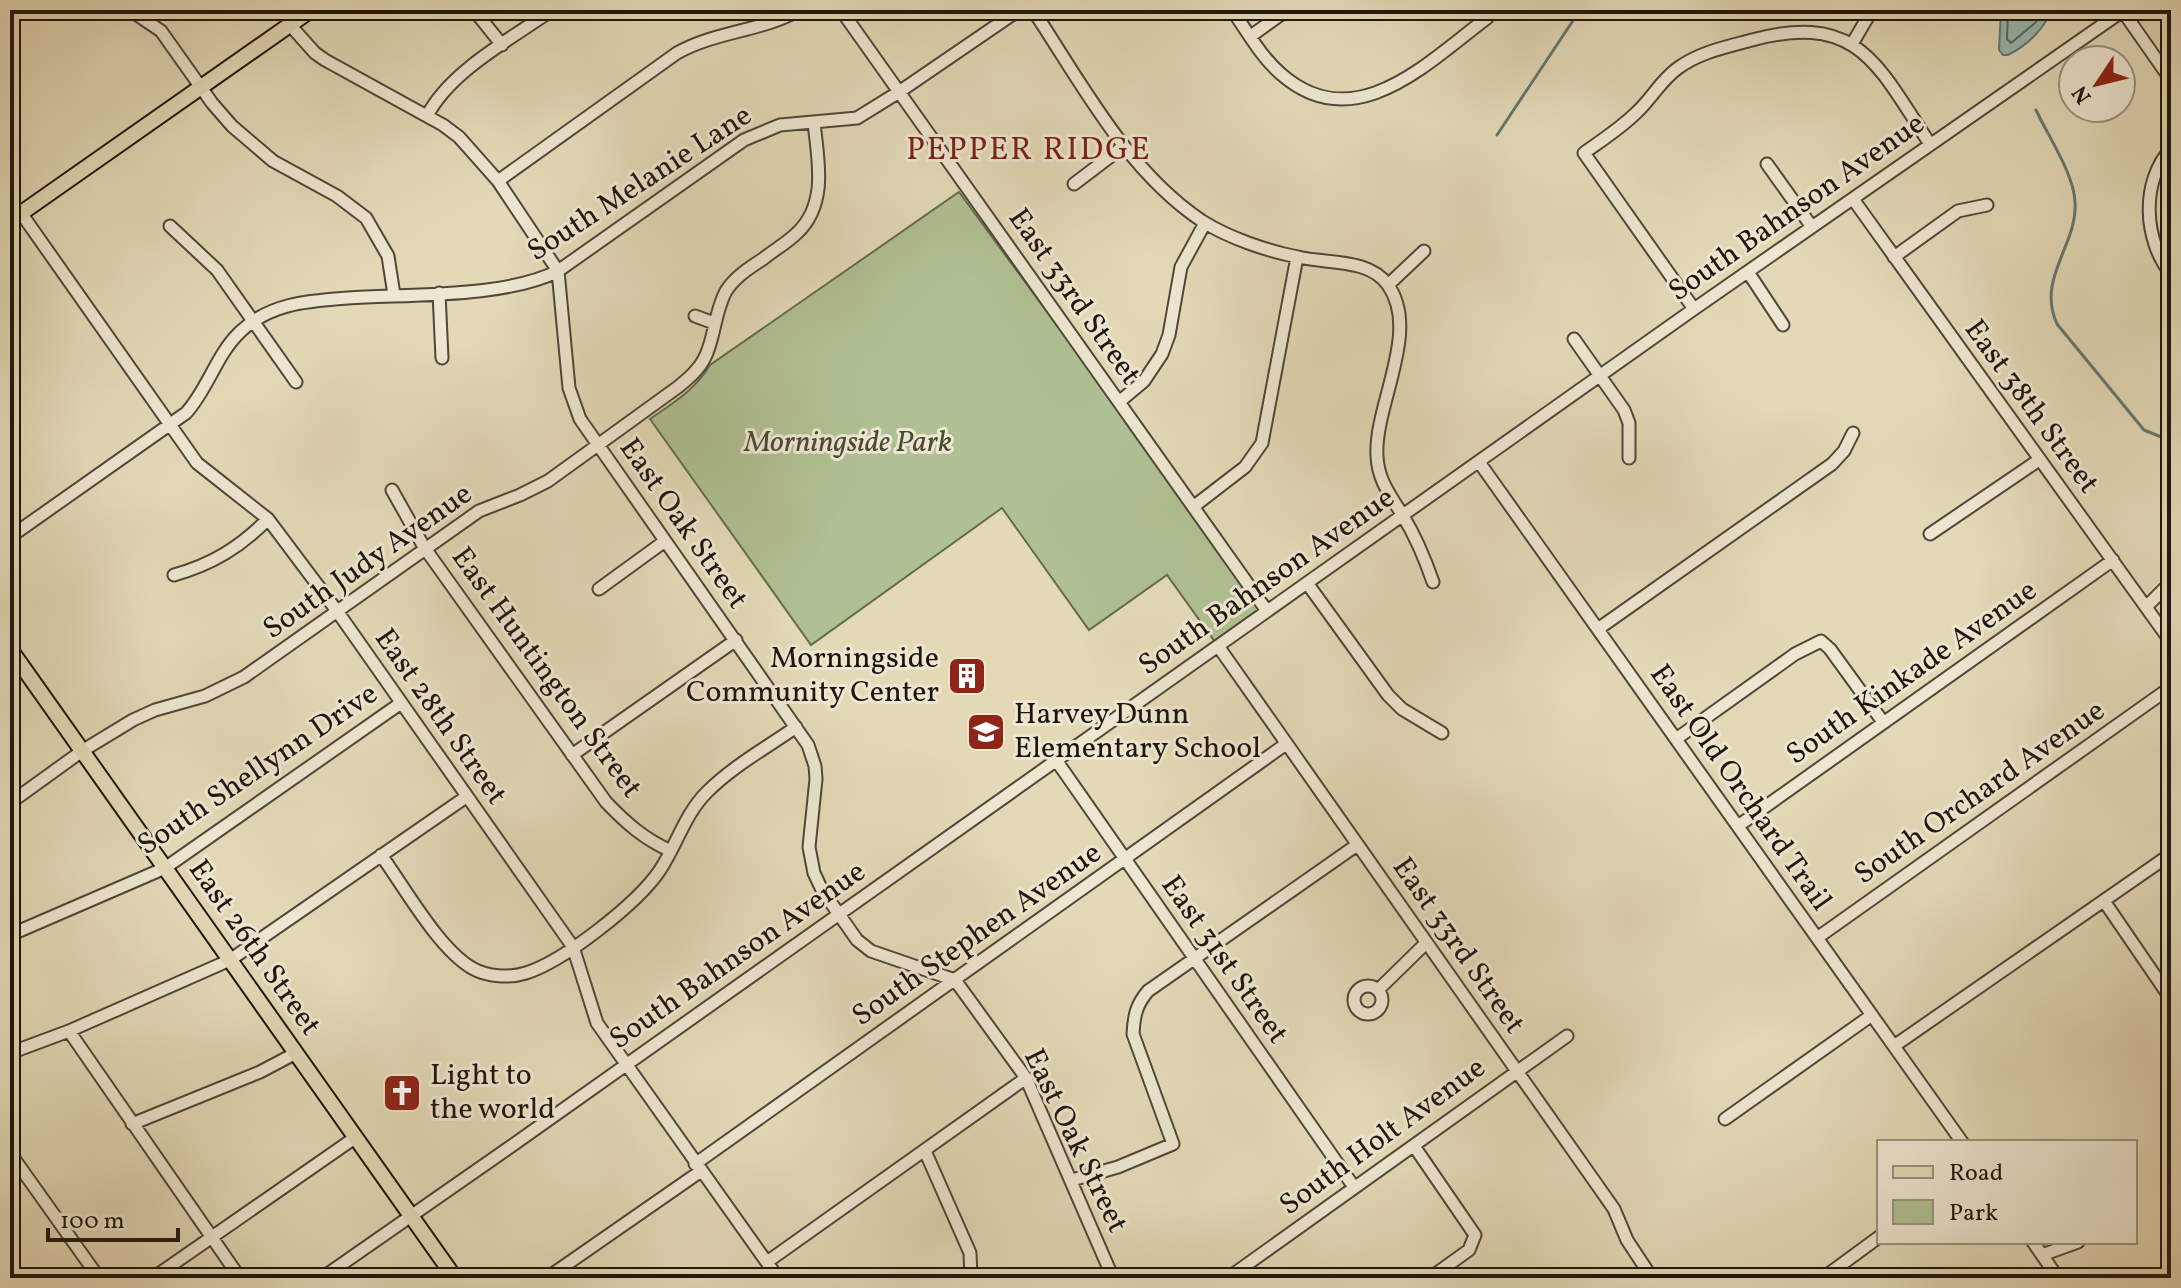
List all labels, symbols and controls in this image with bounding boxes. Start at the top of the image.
north arrow [2057,44,2137,124]
text: N [2065,79,2100,109]
street label: South Melanie Lane [519,95,761,273]
street label: South Bahnson Avenue [1660,104,1934,312]
district label: PEPPER RIDGE [906,129,1152,173]
street label: East 33rd Street [997,200,1151,394]
street label: East 38th Street [1953,311,2109,503]
park label: Morningside Park [743,422,952,464]
street label: East Oak Street [608,430,758,618]
street label: South Judy Avenue [255,474,481,650]
street label: South Bahnson Avenue [1130,478,1404,686]
street label: East Huntington Street [440,539,652,807]
street label: South Kinkade Avenue [1778,570,2046,776]
street label: East 28th Street [364,620,516,814]
place label: Morningside Community Center [686,638,939,714]
building icon: Morningside Community Center [946,655,988,697]
street label: East Old Orchard Trail [1639,656,1841,920]
street label: South Shellynn Drive [129,674,387,866]
street label: South Orchard Avenue [1846,690,2114,896]
place label: Harvey Dunn Elementary School [1014,694,1261,770]
school or university icon: Harvey Dunn Elementary School [965,711,1007,753]
street label: South Stephen Avenue [844,833,1110,1037]
street label: East 33rd Street [1381,849,1535,1043]
street label: East 26th Street [178,851,330,1045]
street label: South Bahnson Avenue [601,852,875,1060]
street label: East 31st Street [1150,867,1298,1053]
street label: East Oak Street [1012,1042,1138,1240]
street label: South Holt Avenue [1271,1048,1495,1226]
place label: Light to the world [430,1055,555,1131]
church icon: Light to the world [381,1072,423,1114]
legend [1877,1140,2137,1244]
text: Road [1949,1157,2003,1191]
scale bar [48,1192,178,1242]
text: Park [1949,1197,1998,1231]
text: 100 m [60,1205,125,1239]

